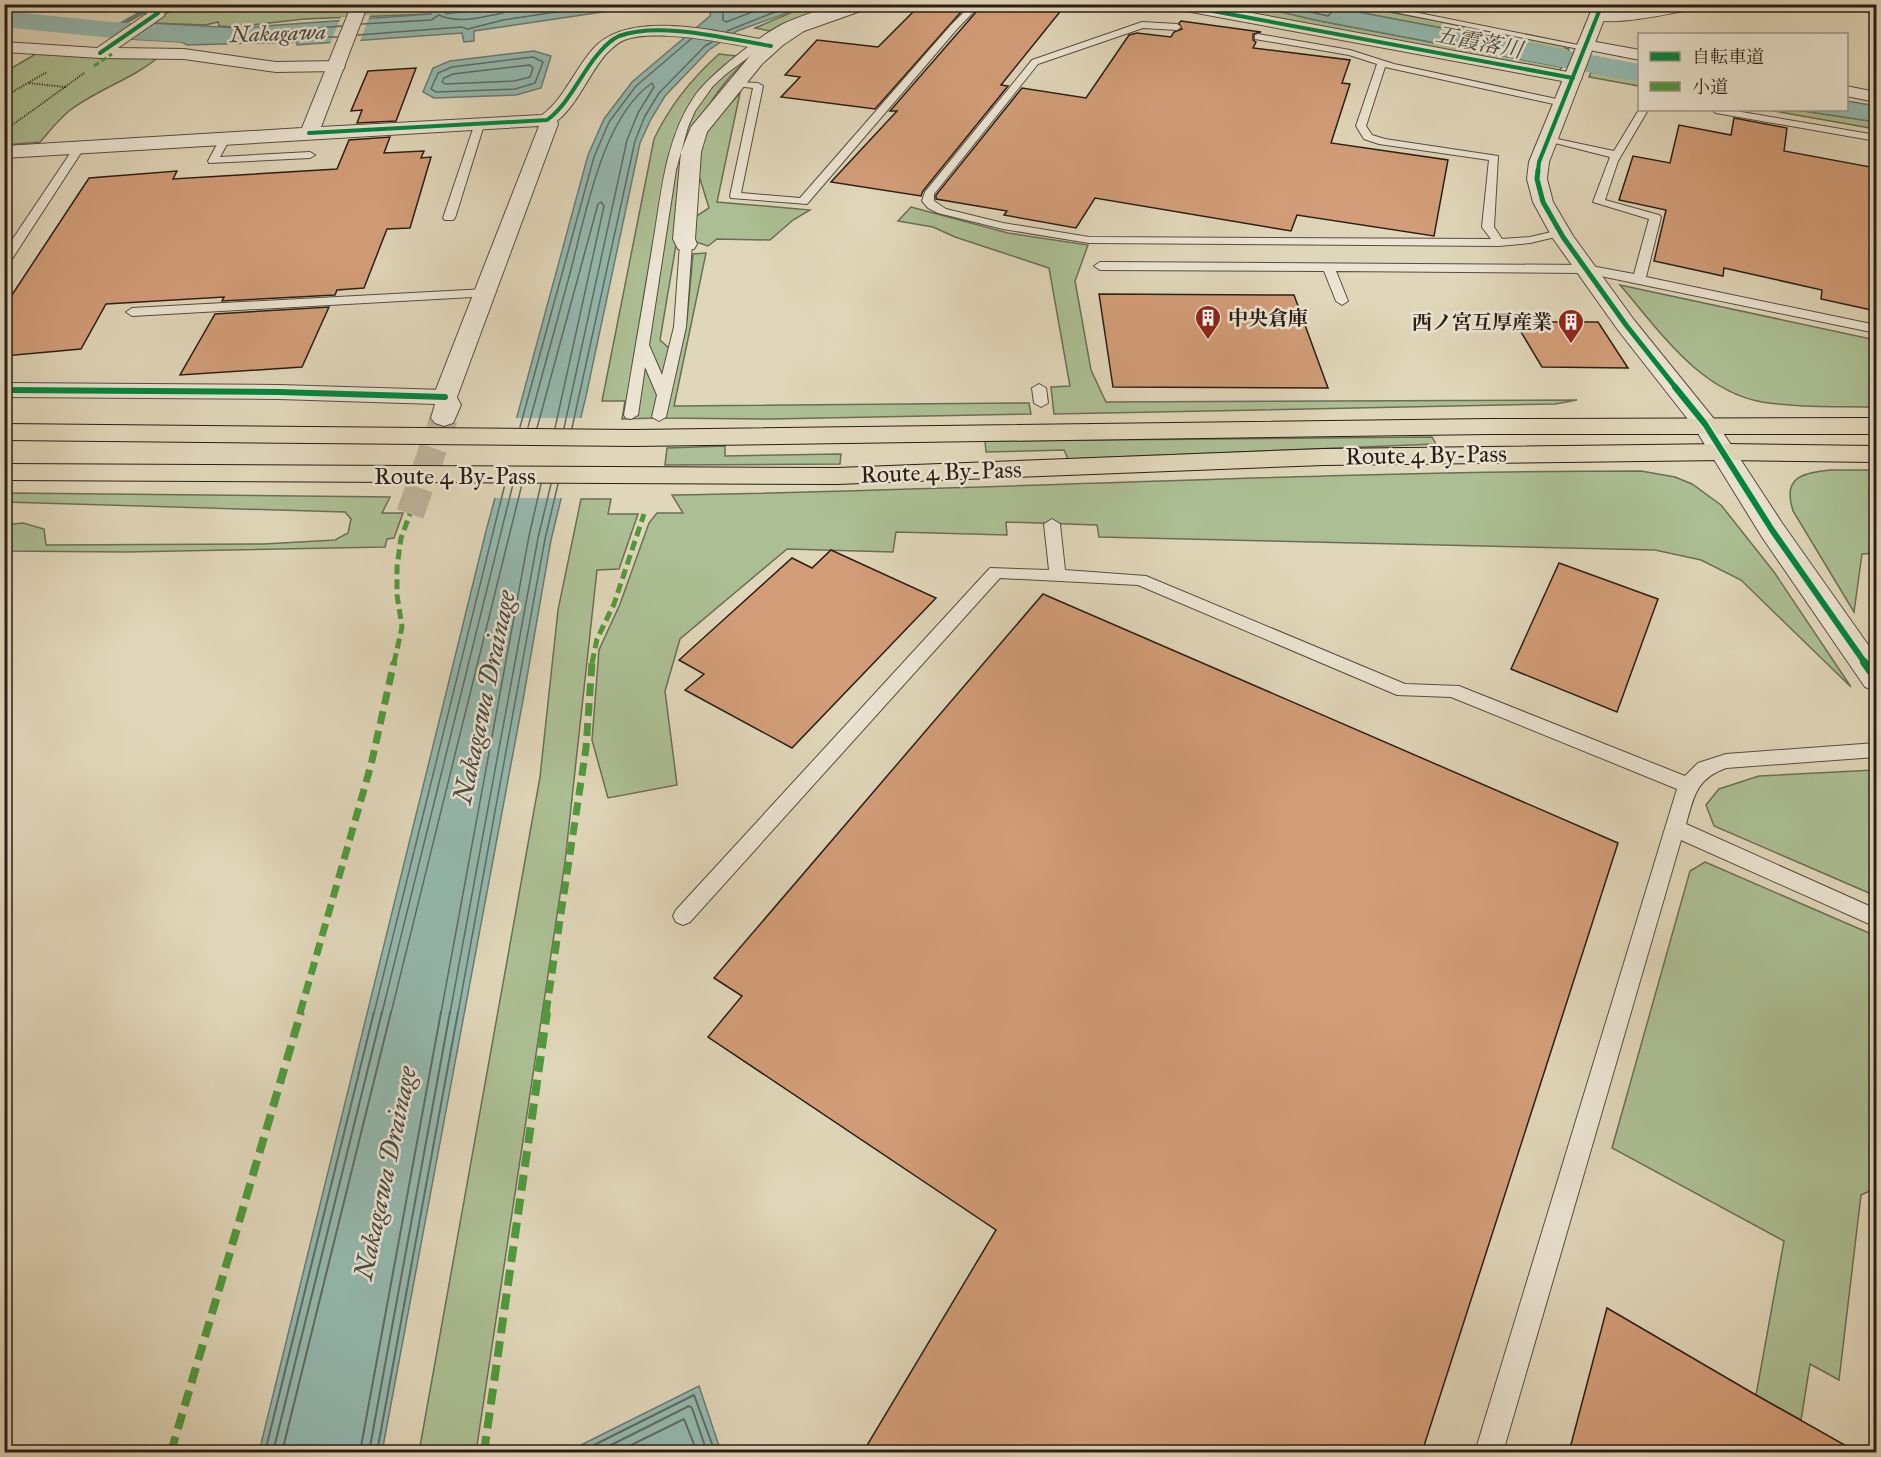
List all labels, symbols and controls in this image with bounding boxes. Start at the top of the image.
water label: Nakagawa [228,18,326,48]
water label: 五霞落川 [1433,20,1527,64]
legend [1638,33,1848,111]
text: 自転車道 [1692,46,1764,68]
text: 小道 [1692,76,1728,98]
building icon: 中央倉庫 [1193,303,1223,341]
place label: 中央倉庫 [1228,306,1308,330]
building icon: 西ノ宮互厚産業 [1556,307,1586,345]
place label: 西ノ宮互厚産業 [1412,310,1552,334]
street label: Route 4 By-Pass [1345,439,1507,471]
street label: Route 4 By-Pass [860,454,1022,490]
street label: Route 4 By-Pass [374,461,536,491]
water label: Nakagawa Drainage [445,586,523,808]
water label: Nakagawa Drainage [346,1062,424,1284]

